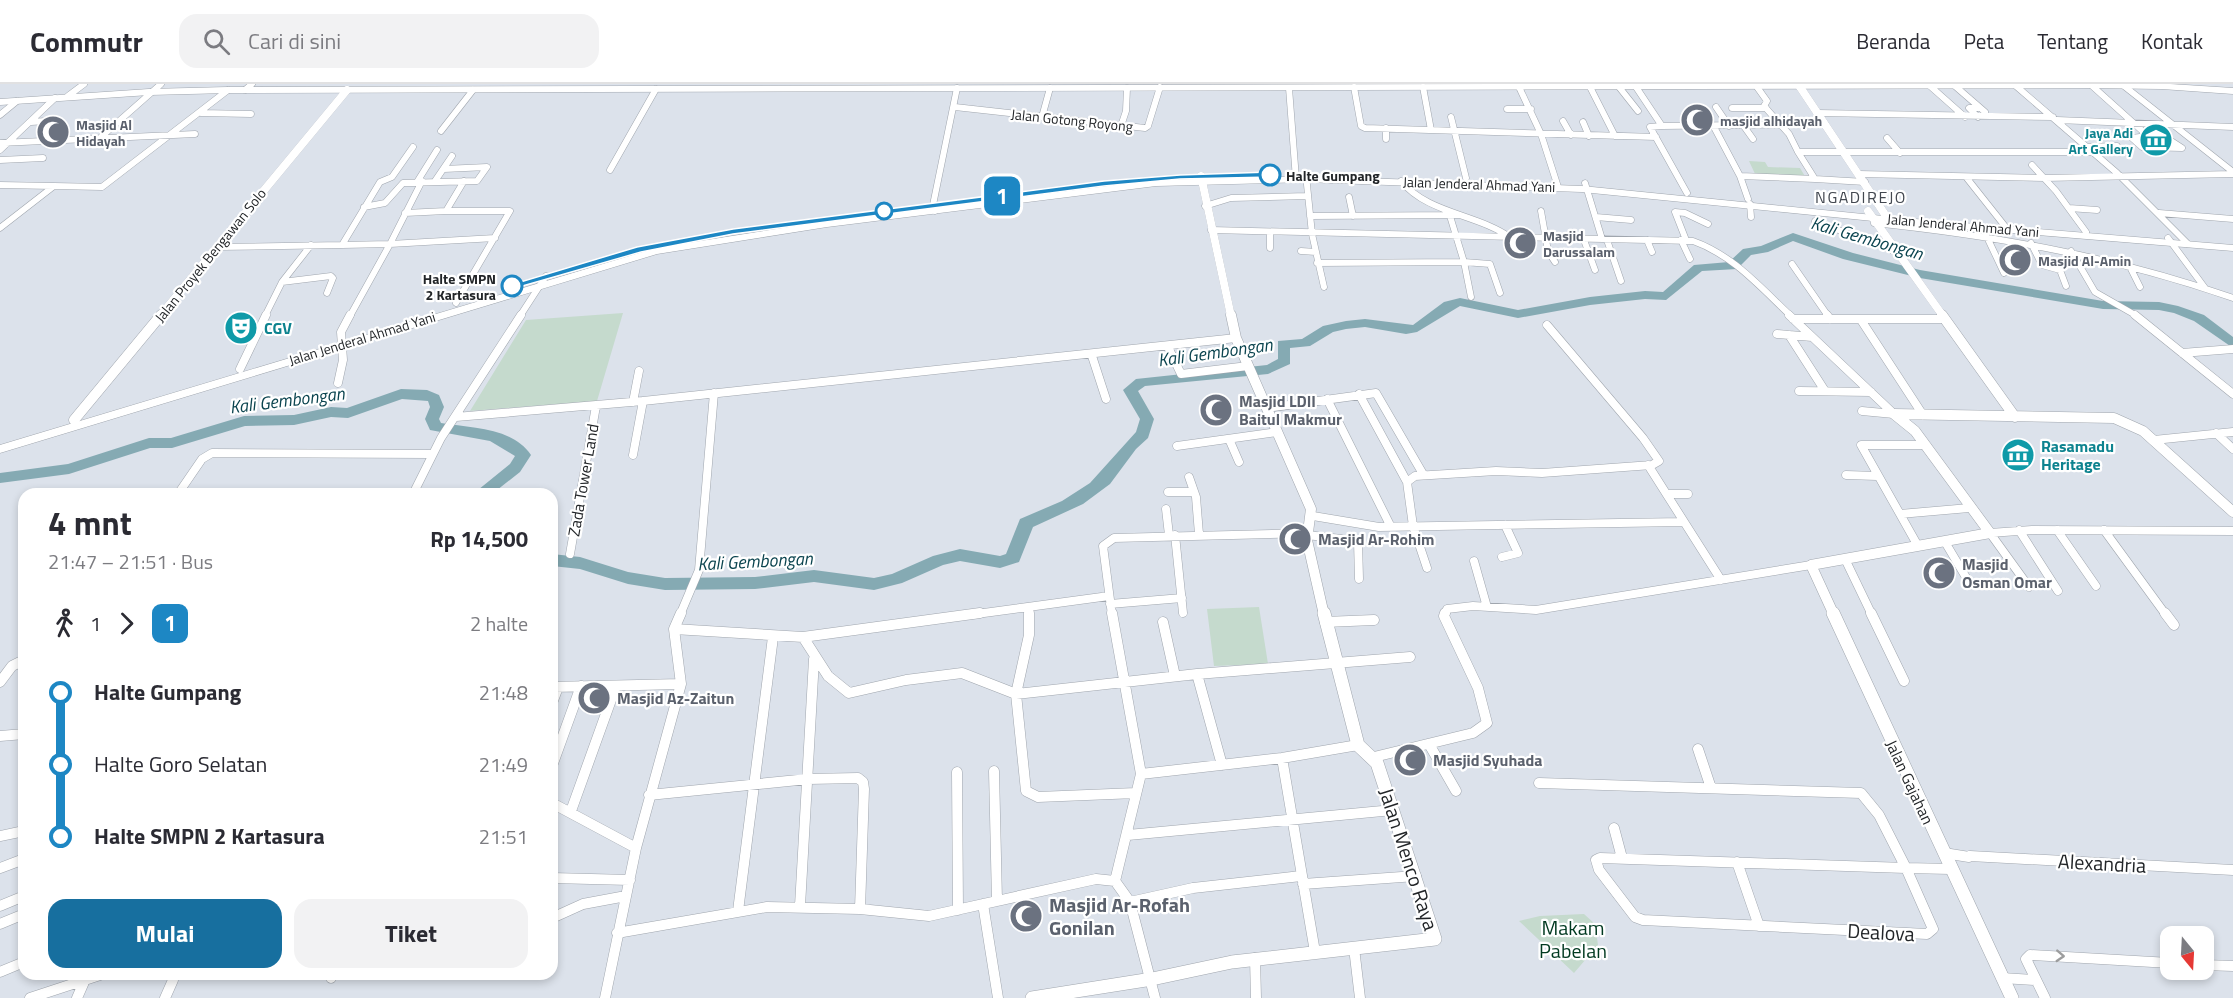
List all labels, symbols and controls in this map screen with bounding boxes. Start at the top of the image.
search box [179,14,599,68]
text: Commutr [30,20,143,63]
text: Cari di sini [248,24,341,58]
icon: search [200,25,233,58]
text: Beranda [1856,25,1930,57]
text: Peta [1963,25,2004,57]
text: Tentang [2037,25,2108,57]
text: Kontak [2141,25,2203,57]
mosque icon: masjid alhidayah [1679,102,1715,138]
street label: Jalan Gotong Royong [1010,103,1134,137]
place label: masjid alhidayah [1720,110,1822,131]
mosque icon: Masjid Al Hidayah [35,114,71,150]
place label: Masjid Al Hidayah [76,114,132,151]
place label: Jaya Adi Art Gallery [2069,122,2133,159]
museum icon: Jaya Adi Art Gallery [2138,122,2174,158]
marker: Halte Gumpang [1259,164,1281,186]
place label: Halte Gumpang [1286,165,1380,186]
street label: Jalan Jenderal Ahmad Yani [1402,171,1556,197]
line badge: 1 [982,176,1022,216]
text: 1 [996,180,1008,212]
street label: Jalan Proyek Bengawan Solo [149,184,271,326]
district label: NGADIREJO [1815,185,1907,209]
unlabelled marker [875,202,893,220]
street label: Jalan Jenderal Ahmad Yani [1886,208,2040,242]
water label: Kali Gembongan [1808,209,1927,267]
mosque icon: Masjid Darussalam [1502,225,1538,261]
place label: Masjid Darussalam [1543,225,1615,262]
mosque icon: Masjid Al-Amin [1997,242,2033,278]
place label: Masjid Al-Amin [2038,250,2131,271]
place label: Halte SMPN 2 Kartasura [423,268,496,305]
marker: Halte SMPN 2 Kartasura [501,275,523,297]
street label: Jalan Jenderal Ahmad Yani [286,306,438,370]
theatre icon: CGV [223,310,259,346]
place label: CGV [264,316,292,340]
water label: Kali Gembongan [1156,330,1275,373]
water label: Kali Gembongan [228,379,347,420]
place label: Masjid LDII Baitul Makmur [1239,389,1342,431]
mosque icon: Masjid LDII Baitul Makmur [1198,392,1234,428]
street label: Zada Tower Land [561,422,605,538]
place label: Rasamadu Heritage [2041,434,2114,476]
museum icon: Rasamadu Heritage [2000,437,2036,473]
text: 4 mnt [48,498,132,548]
mosque icon: Masjid Ar-Rohim [1277,521,1313,557]
text: Rp 14,500 [430,522,528,556]
place label: Masjid Ar-Rohim [1318,527,1434,551]
water label: Kali Gembongan [697,544,814,578]
text: 21:47 – 21:51 · Bus [48,546,213,577]
place label: Masjid Osman Omar [1962,552,2052,594]
mosque icon: Masjid Osman Omar [1921,555,1957,591]
icon: walk [48,607,81,640]
icon: forward [110,607,143,640]
text: 1 [164,607,176,639]
text: 1 [90,608,101,639]
text: 2 halte [470,608,528,639]
text: Halte Gumpang [94,675,241,709]
text: 21:48 [479,677,528,708]
mosque icon: Masjid Az-Zaitun [576,680,612,716]
place label: Masjid Az-Zaitun [617,686,734,710]
street label: Jalan Gajahan [1880,736,1940,828]
mosque icon: Masjid Syuhada [1392,742,1428,778]
text: Halte Goro Selatan [94,747,267,781]
place label: Masjid Syuhada [1433,748,1542,772]
text: 21:49 [479,749,528,780]
street label: Jalan Menco Raya [1371,784,1447,934]
text: Halte SMPN 2 Kartasura [94,819,325,853]
text: 21:51 [479,821,528,852]
street label: Alexandria [2057,845,2147,881]
place label: Masjid Ar-Rofah Gonilan [1049,889,1190,943]
mosque icon: Masjid Ar-Rofah Gonilan [1008,898,1044,934]
button: Mulai [48,899,282,968]
button: Tiket [294,899,528,968]
park label: Makam Pabelan [1539,912,1607,966]
street label: Dealova [1846,915,1916,949]
north arrow [2160,926,2214,980]
map controls [2160,926,2214,980]
one-way arrow [2055,950,2064,963]

